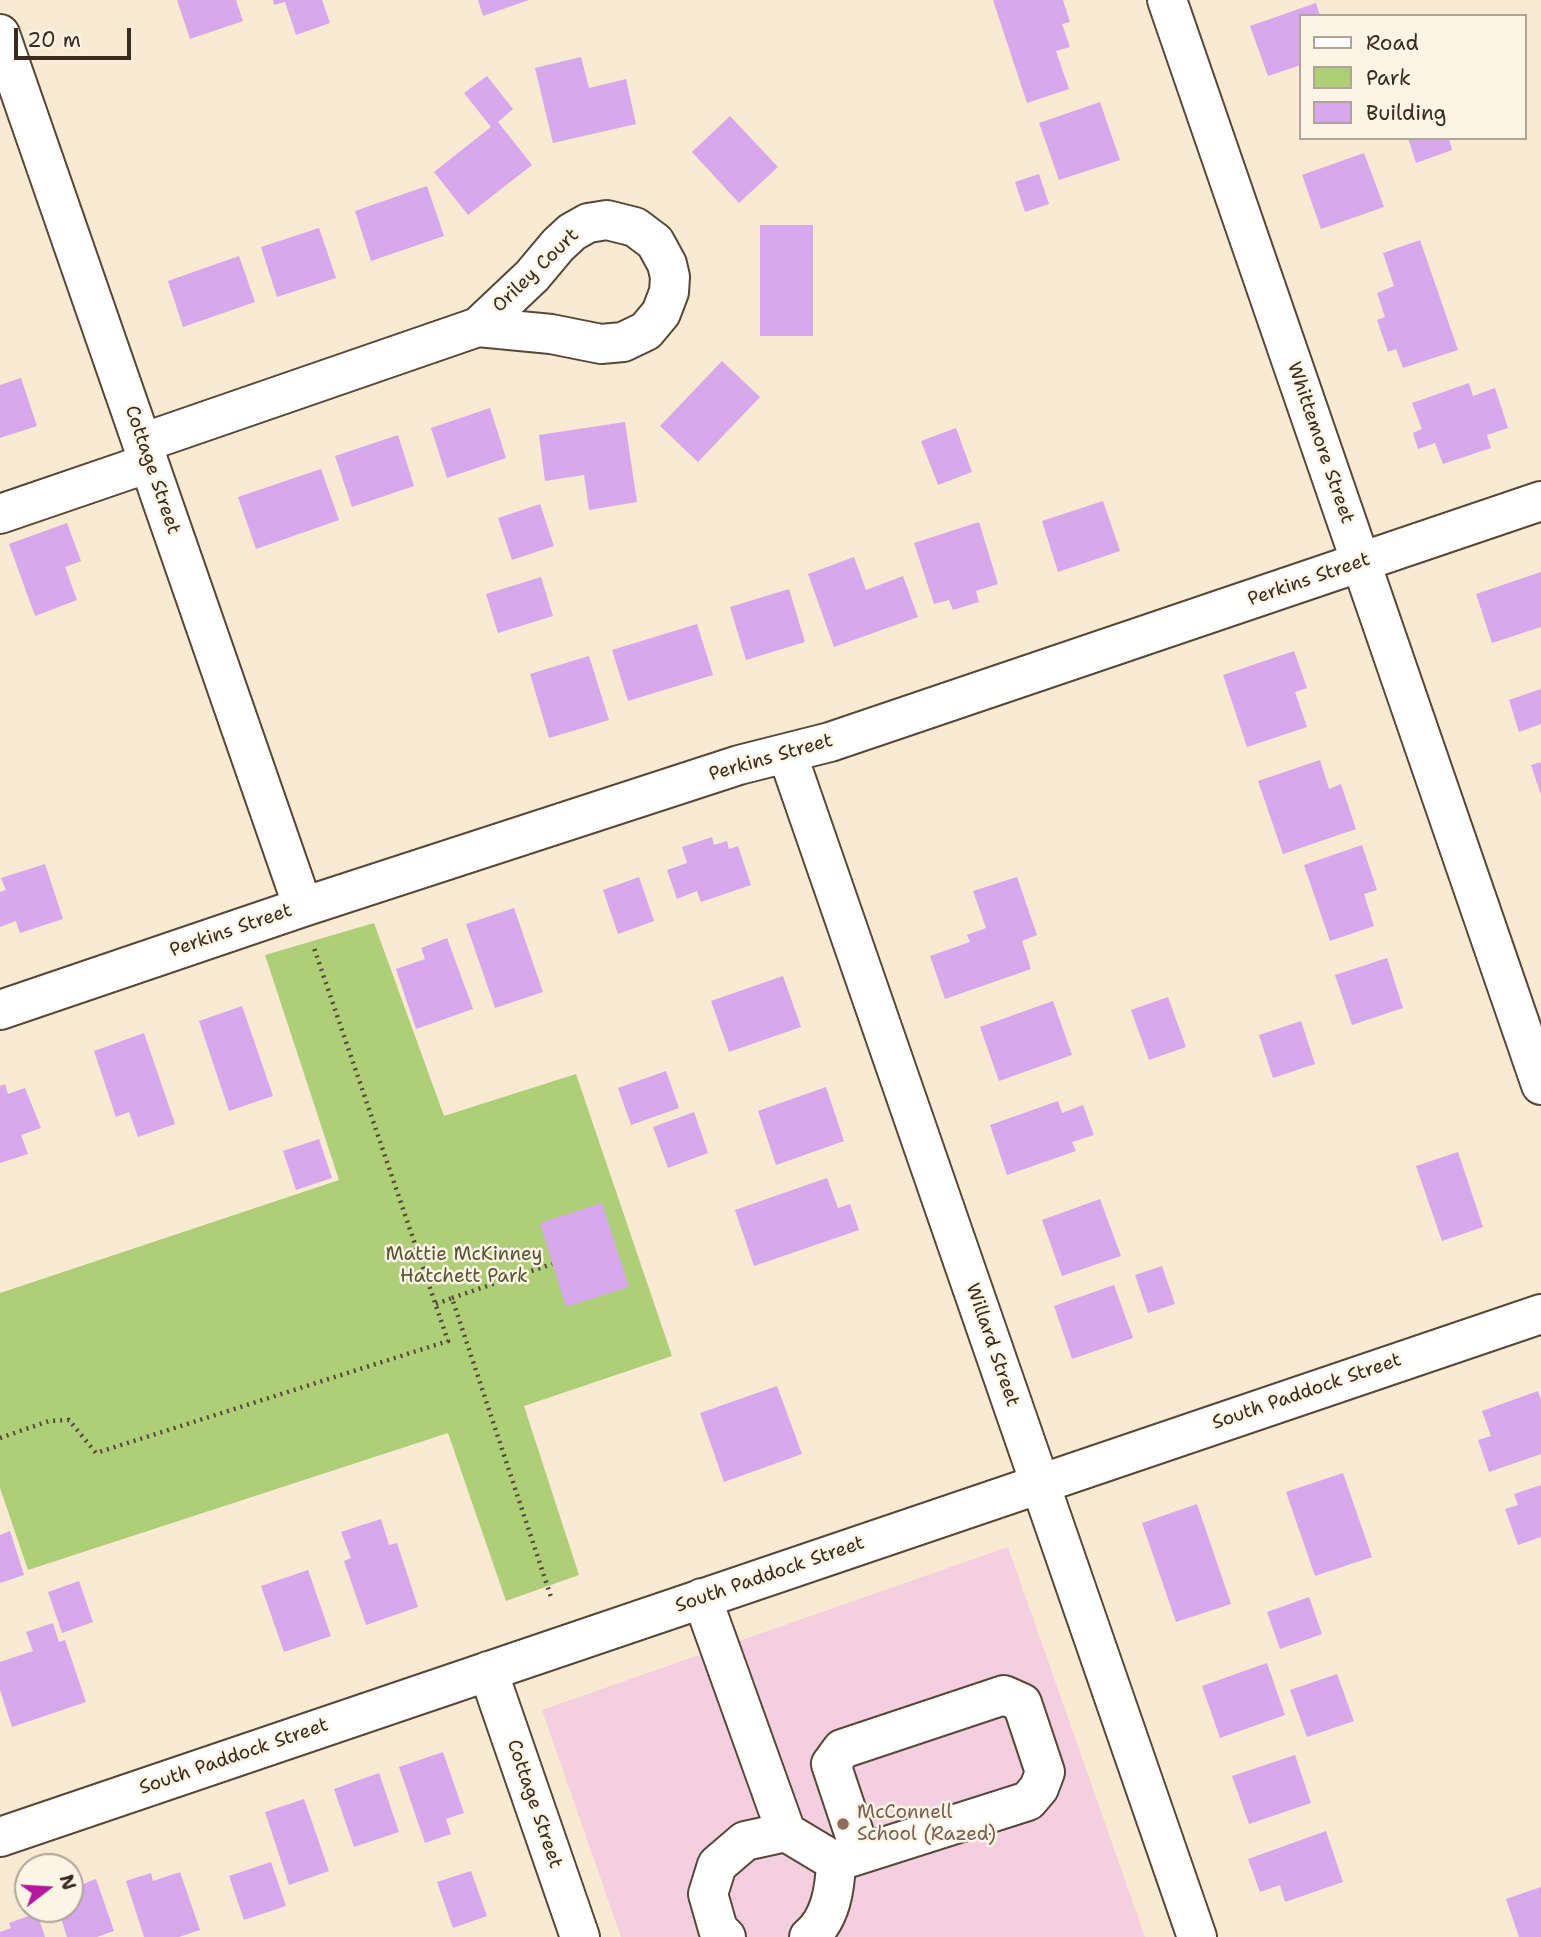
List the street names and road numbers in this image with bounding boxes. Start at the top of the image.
street label: Oriley Court [488,224,584,318]
street label: Whittemore Street [1282,359,1358,527]
street label: Cottage Street [119,403,185,537]
street label: Perkins Street [1245,548,1373,612]
street label: Perkins Street [706,729,836,787]
street label: Perkins Street [167,899,295,963]
street label: Willard Street [960,1280,1024,1410]
street label: South Paddock Street [1209,1349,1405,1435]
street label: South Paddock Street [672,1532,868,1618]
street label: South Paddock Street [136,1714,332,1800]
street label: Cottage Street [501,1737,567,1871]

